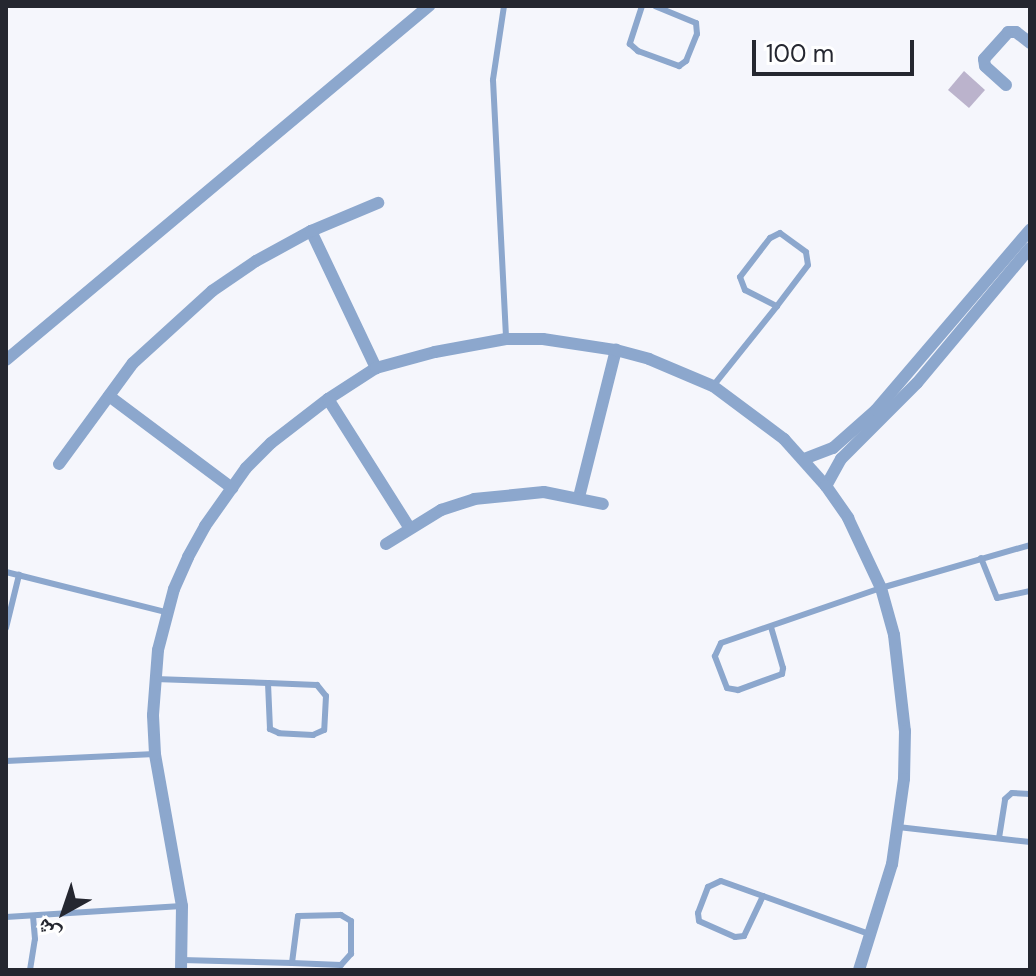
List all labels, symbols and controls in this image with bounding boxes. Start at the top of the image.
scale bar [756,24,918,74]
text: 100 m [766,38,834,69]
north arrow [24,872,104,952]
text: ش [30,912,67,949]

